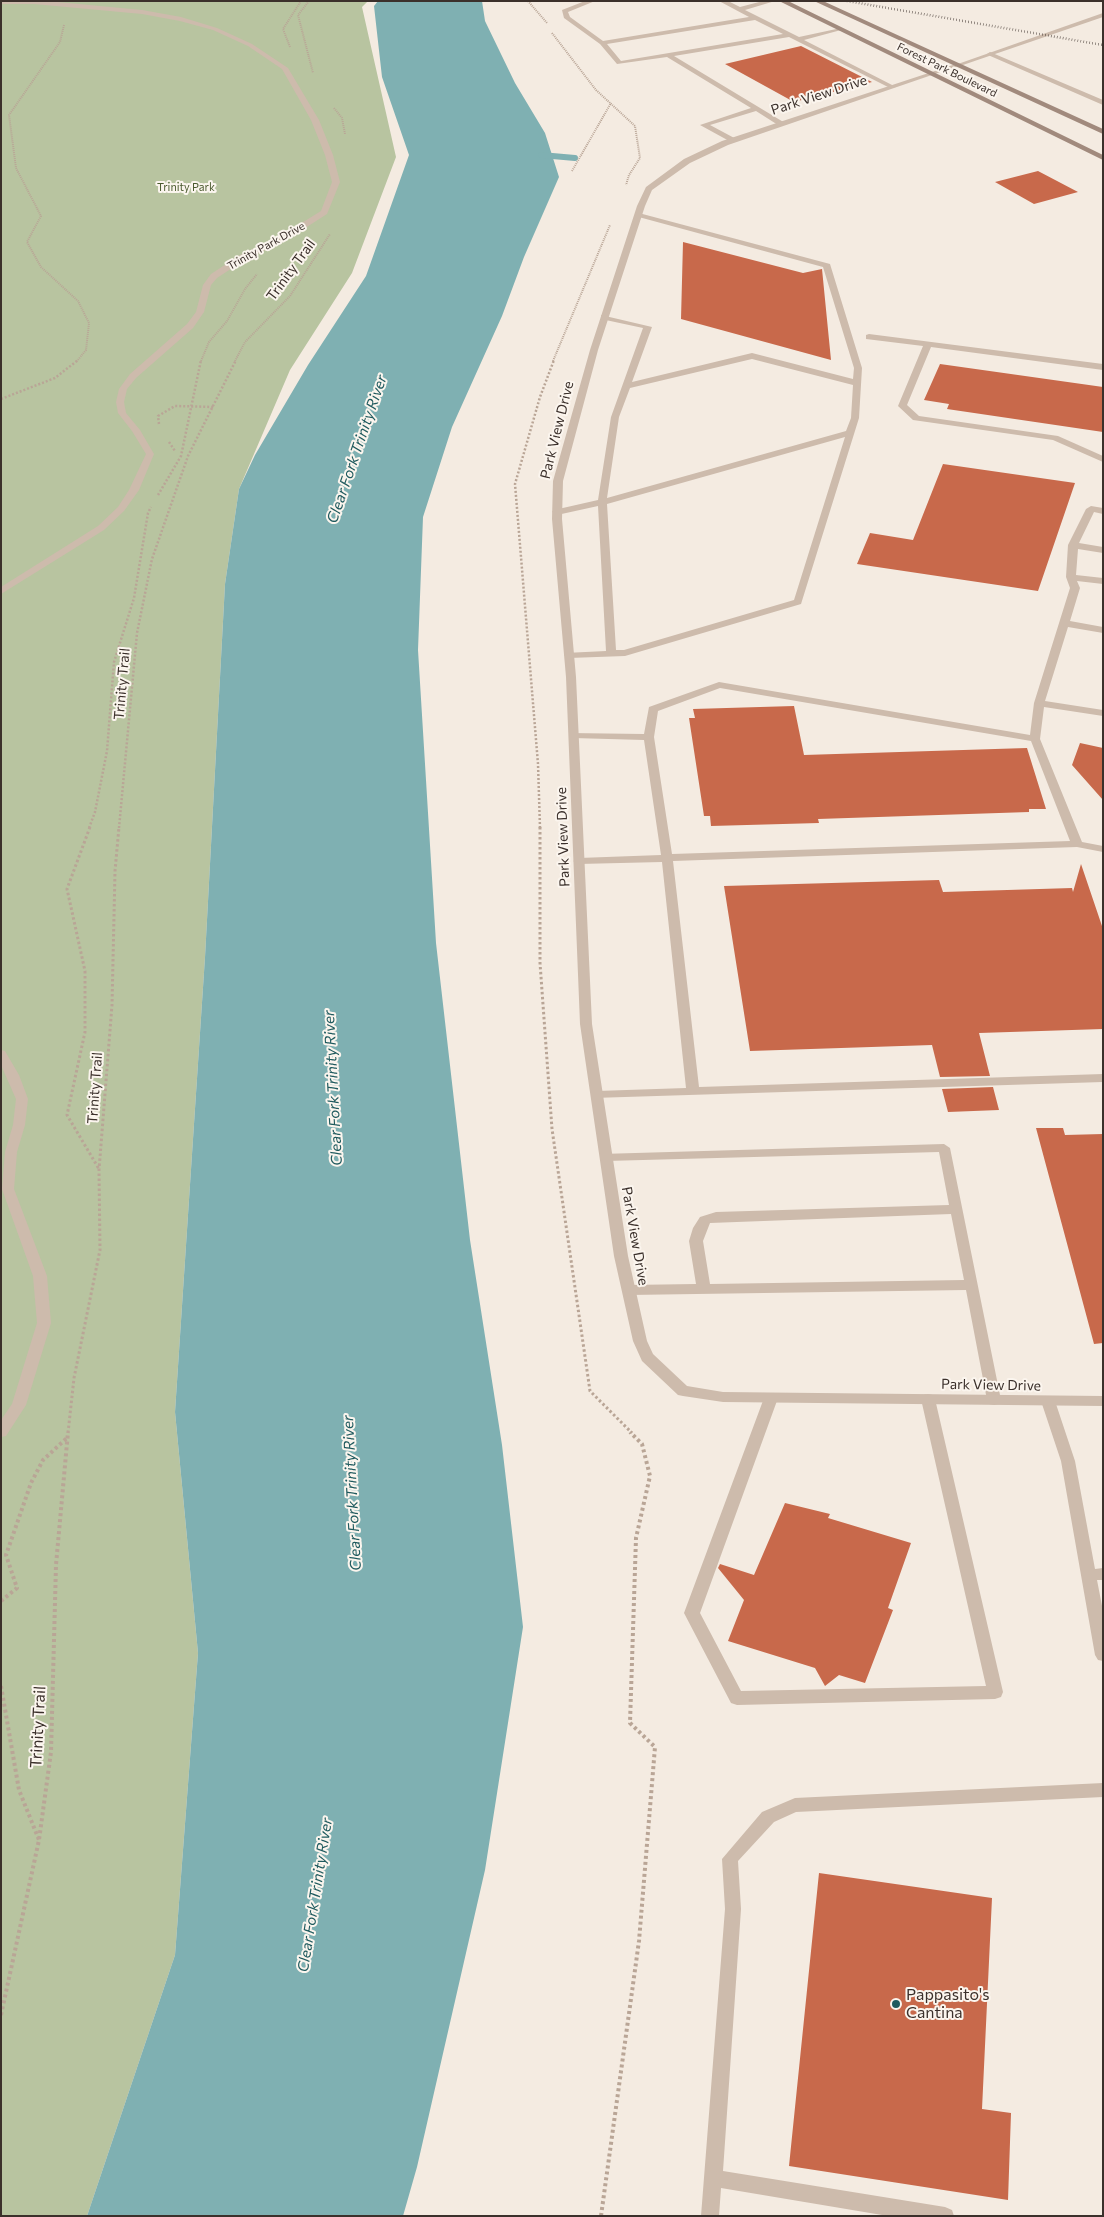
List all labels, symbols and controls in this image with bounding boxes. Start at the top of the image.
street label: Forest Park Boulevard [895,40,999,100]
street label: Park View Drive [769,72,869,118]
park label: Trinity Park [157,180,215,194]
street label: Trinity Park Drive [225,219,307,273]
street label: Trinity Trail [263,236,319,304]
water label: Clear Fork Trinity River [323,372,391,526]
street label: Park View Drive [537,379,577,481]
street label: Trinity Trail [110,647,134,721]
street label: Park View Drive [553,787,573,887]
water label: Clear Fork Trinity River [320,1010,346,1166]
street label: Trinity Trail [84,1051,106,1125]
street label: Park View Drive [618,1185,652,1287]
street label: Park View Drive [941,1376,1041,1394]
water label: Clear Fork Trinity River [339,1415,365,1571]
street label: Trinity Trail [26,1685,50,1769]
water label: Clear Fork Trinity River [294,1817,336,1973]
place label: Pappasito's Cantina [906,1985,990,2023]
marker: Pappasito's Cantina [890,1998,902,2010]

